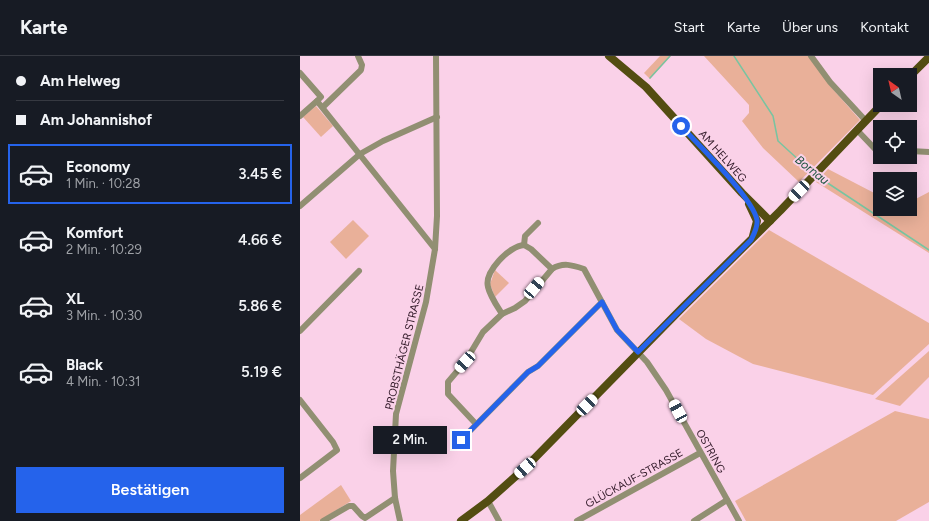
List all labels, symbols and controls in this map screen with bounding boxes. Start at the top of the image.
text: Karte [20,16,67,39]
text: Start [674,19,705,36]
text: Karte [727,19,760,36]
text: Über uns [782,19,838,36]
text: Kontakt [860,19,909,36]
north arrow [873,68,917,112]
map controls [873,68,917,216]
text: Am Helweg [40,72,120,90]
text: Am Johannishof [40,111,152,129]
route start [672,117,690,135]
button: locate [873,120,917,164]
street label: AM HELWEG [696,128,749,185]
water label: Bornau [792,153,832,188]
icon: car [18,156,54,192]
text: Economy [66,158,131,176]
text: 3.45 € [238,165,282,183]
button: layers [873,172,917,216]
text: 1 Min. · 10:28 [66,176,141,191]
car [786,178,812,204]
icon: car [18,222,54,258]
text: Komfort [66,224,123,242]
text: 4.66 € [238,231,282,249]
text: 2 Min. · 10:29 [66,242,142,257]
car [522,275,546,301]
street label: PROBSTHÄGER STRASSE [383,283,426,411]
icon: car [18,288,54,324]
text: XL [66,290,84,308]
text: 5.86 € [238,297,282,315]
text: 3 Min. · 10:30 [66,308,142,323]
car [453,349,477,375]
icon: car [18,354,54,390]
text: Black [66,356,103,374]
text: 5.19 € [241,363,282,381]
text: 4 Min. · 10:31 [66,374,140,389]
car [574,392,600,418]
car [667,398,689,424]
callout: 2 Min. [373,426,447,454]
street label: OSTRING [693,427,728,475]
route end [452,431,470,449]
text: 2 Min. [392,432,428,447]
street label: GLÜCKAUF-STRASSE [583,445,685,511]
car [512,456,538,480]
button: Bestätigen [16,467,284,513]

